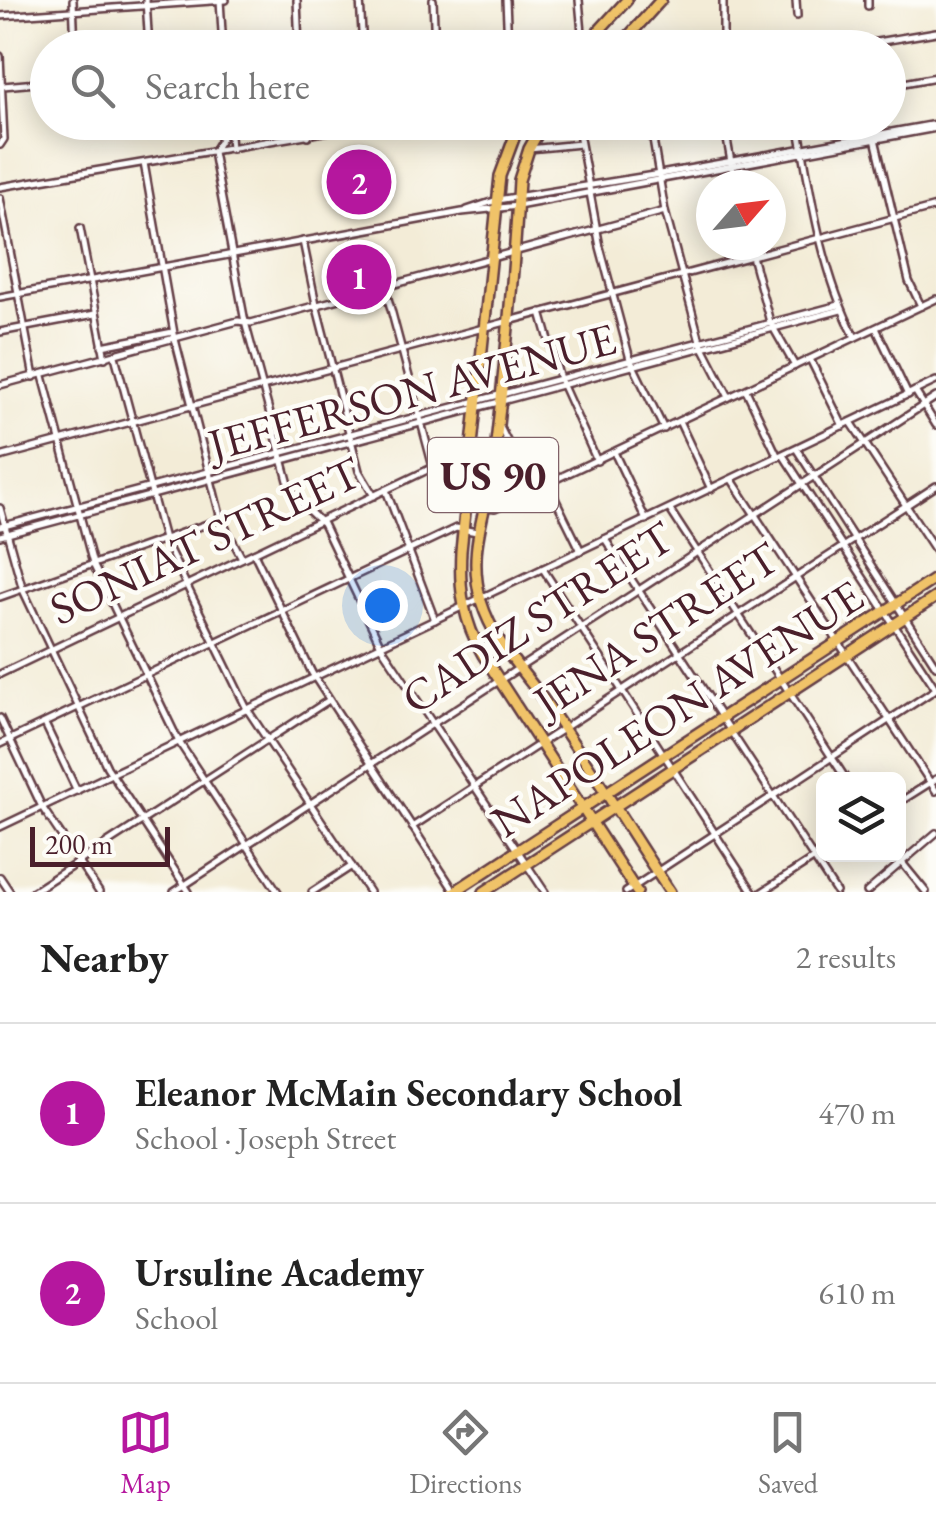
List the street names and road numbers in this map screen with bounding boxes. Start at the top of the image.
street label: JEFFERSON AVENUE [198,309,622,474]
road number: US 90 [428,438,558,512]
street label: SONIAT STREET [40,442,370,637]
street label: CADIZ STREET [390,507,685,726]
street label: JENA STREET [519,528,790,732]
street label: NAPOLEON AVENUE [480,566,874,850]

